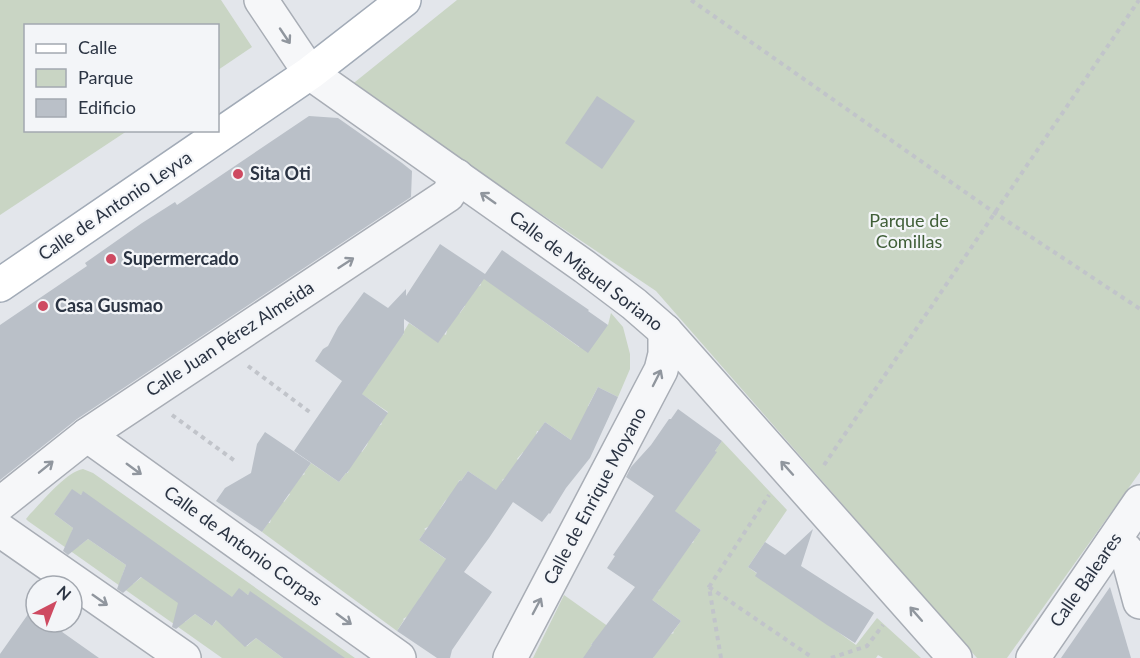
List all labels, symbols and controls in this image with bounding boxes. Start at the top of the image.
legend [24,24,219,132]
one-way arrow [279,28,292,45]
text: Calle [78,36,117,58]
text: Parque [78,66,133,88]
text: Edificio [78,96,136,118]
street label: Calle de Antonio Leyva [34,146,195,265]
place label: Sita Oti [250,162,311,184]
marker: Sita Oti [231,167,245,181]
one-way arrow [481,192,497,204]
street label: Calle de Miguel Soriano [506,205,668,335]
park label: Parque de Comillas [869,209,949,252]
place label: Supermercado [123,247,239,269]
marker: Supermercado [104,252,118,266]
one-way arrow [337,257,353,269]
street label: Calle Juan Pérez Almeida [141,276,318,401]
place label: Casa Gusmao [55,294,163,316]
marker: Casa Gusmao [36,299,50,313]
one-way arrow [652,369,663,387]
street label: Calle de Enrique Moyano [538,403,650,588]
one-way arrow [38,461,54,474]
one-way arrow [780,461,794,476]
one-way arrow [126,463,142,475]
street label: Calle de Antonio Corpas [160,480,327,610]
street label: Calle Baleares [1045,528,1126,631]
north arrow [24,574,84,634]
text: N [53,581,75,604]
one-way arrow [91,593,108,606]
one-way arrow [532,598,543,616]
one-way arrow [910,606,923,622]
one-way arrow [335,613,351,625]

